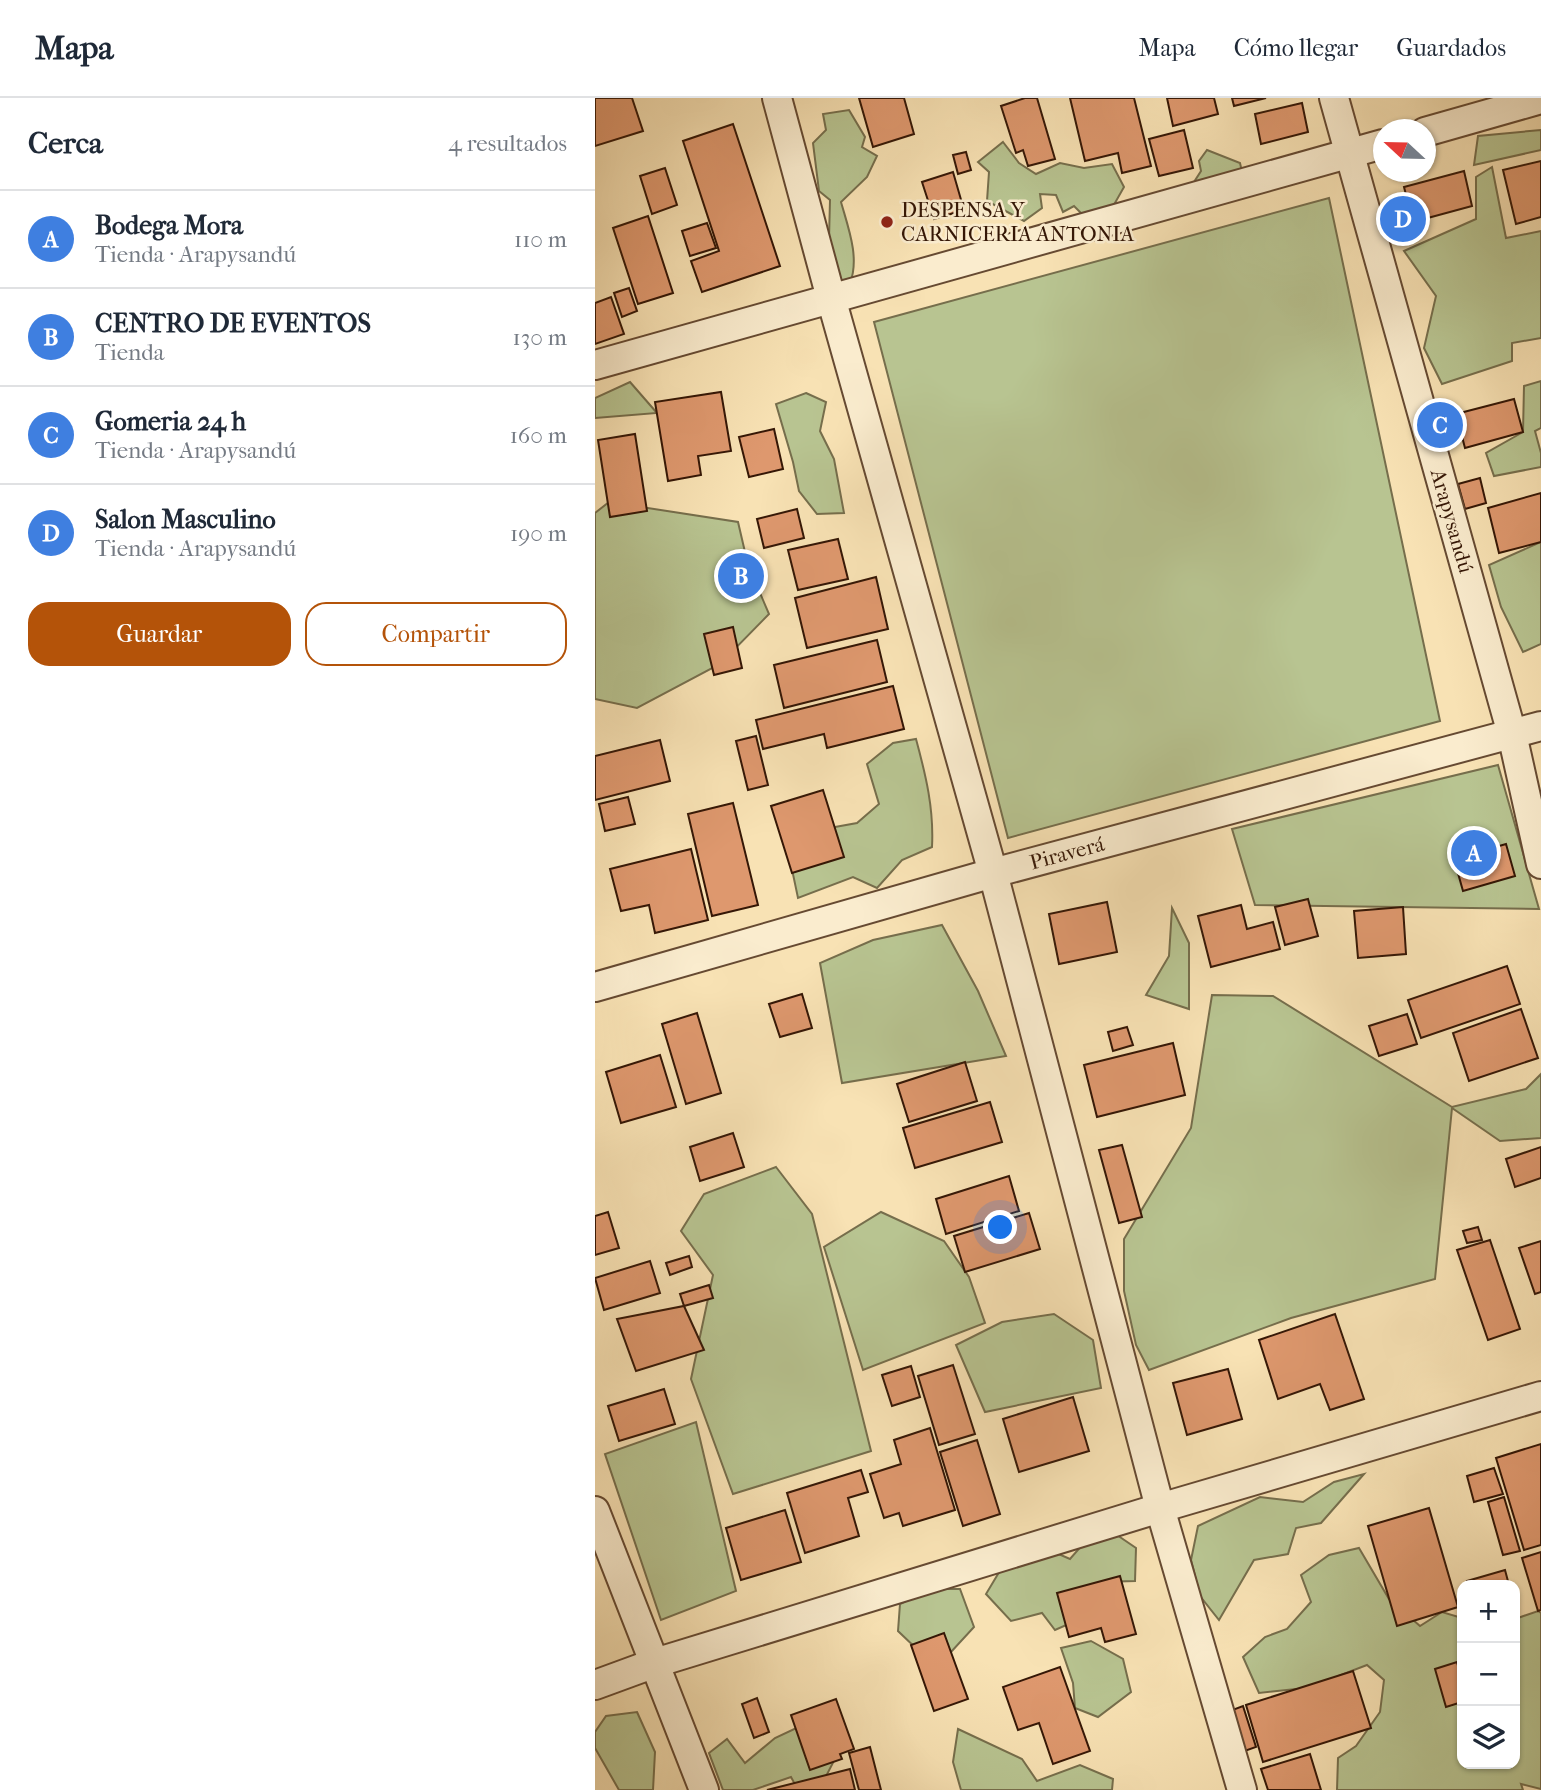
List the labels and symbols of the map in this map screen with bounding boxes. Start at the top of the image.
north arrow [1373,119,1436,182]
pin: D [1380,193,1426,245]
place label: DESPENSA Y CARNICERIA ANTONIA [901,198,1135,246]
marker: DESPENSA Y CARNICERIA ANTONIA [879,214,895,230]
pin: C [1417,399,1463,451]
street label: Arapysandú [1425,465,1478,576]
pin: B [718,550,764,602]
pin: A [1451,827,1497,879]
street label: Piraverá [1027,831,1107,874]
your location [983,1210,1017,1244]

